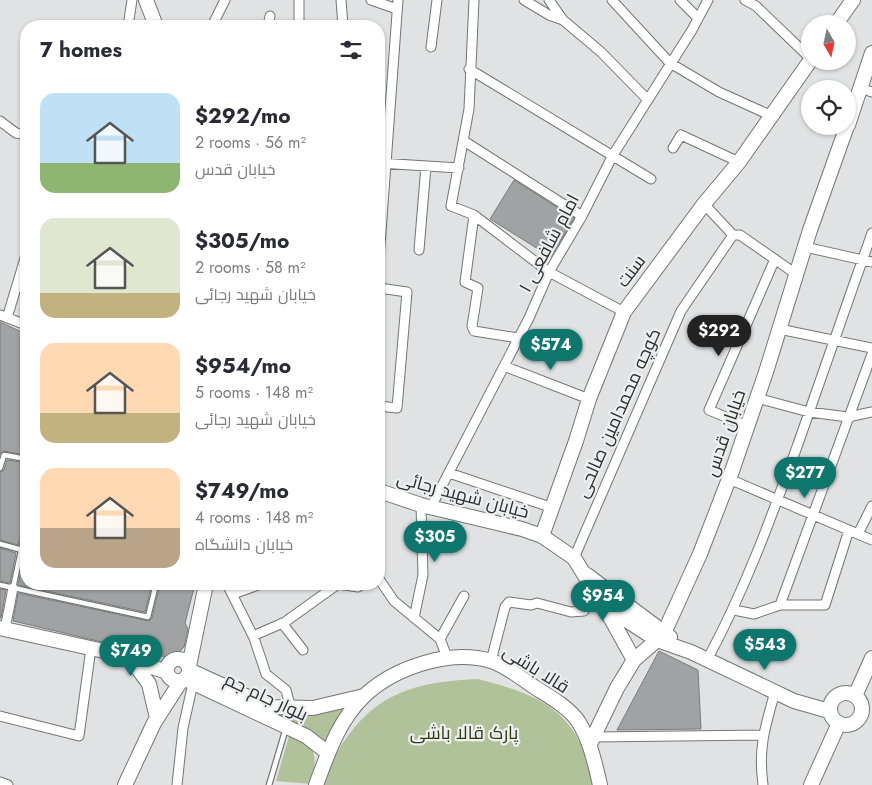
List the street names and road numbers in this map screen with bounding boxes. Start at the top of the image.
street label: امام شافعی ۱ [512,189,586,297]
street label: سنت [610,249,652,293]
street label: کوچه محمدامین صالحی [569,324,667,502]
street label: خیابان قدس [698,386,752,480]
street label: خیابان شهید رجائی [394,465,532,525]
street label: قالا باشی [498,638,574,700]
street label: بلوار جام جم [220,666,312,728]

